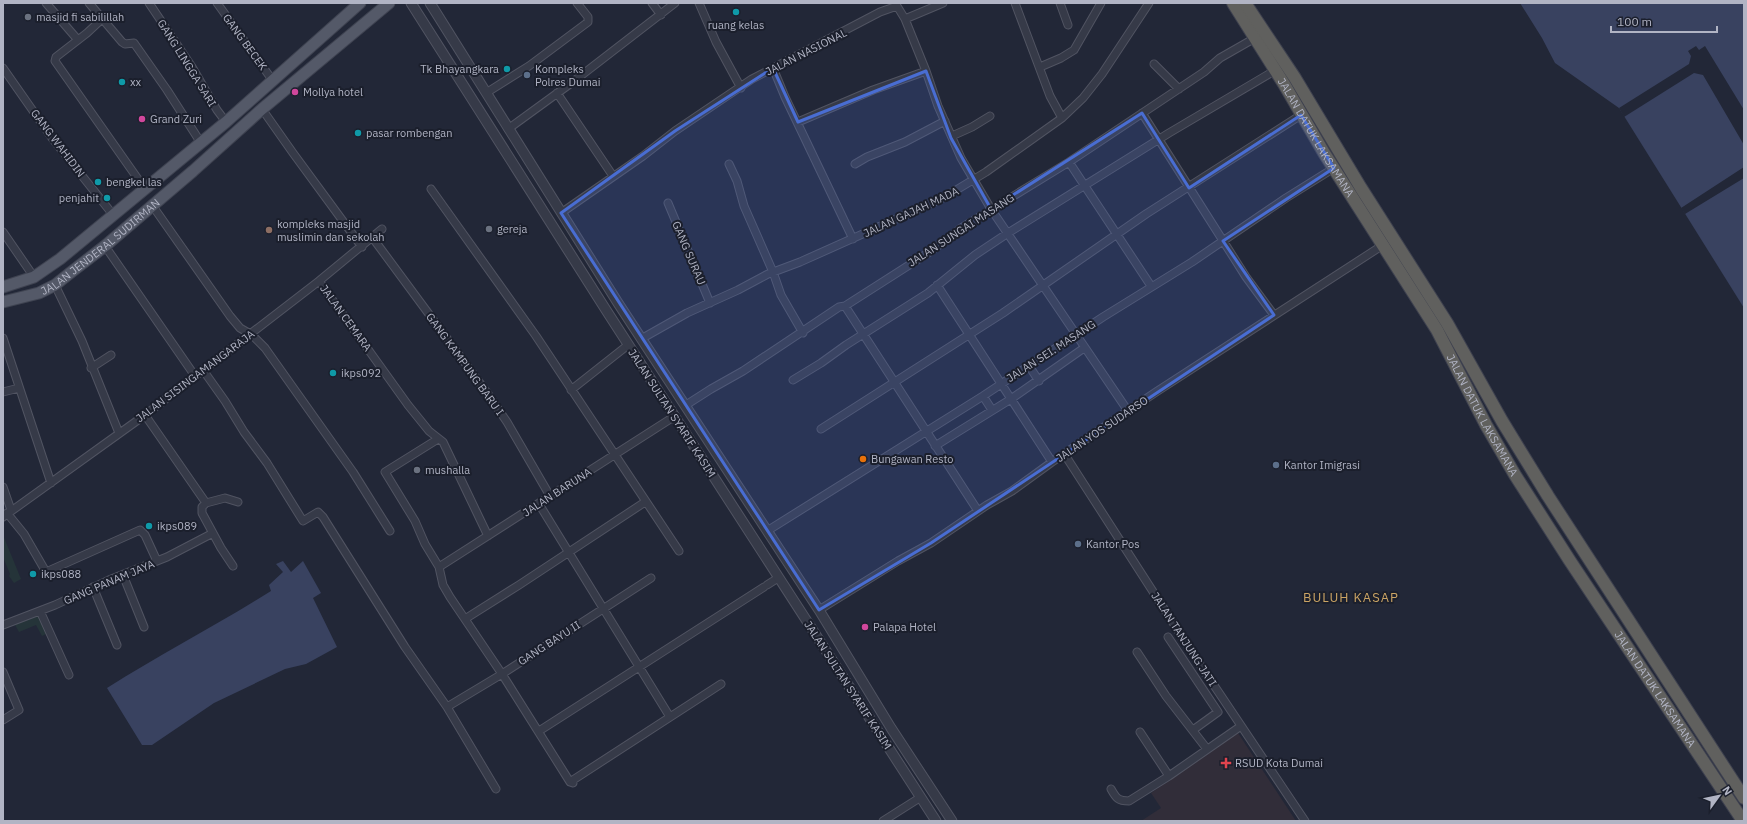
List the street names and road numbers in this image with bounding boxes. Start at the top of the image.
street label: GANG BECEK [220,11,270,73]
street label: GANG LINGGA SARI [155,17,219,109]
street label: JALAN NASIONAL [763,25,849,79]
street label: JALAN DATUK LAKSAMANA [1275,75,1357,200]
street label: GANG WAHIDIN [28,106,88,180]
street label: JALAN GAJAH MADA [861,184,961,240]
street label: JALAN SUNGAI MASANG [905,190,1017,270]
street label: JALAN JENDERAL SUDIRMAN [38,195,163,298]
street label: GANG SURAU [669,219,709,287]
street label: JALAN CEMARA [317,282,375,354]
street label: GANG KAMPUNG BARU I [423,310,507,418]
street label: JALAN SEI. MASANG [1004,317,1098,385]
street label: JALAN SISINGAMANGARAJA [133,327,257,425]
street label: JALAN SULTAN SYARIF KASIM [625,346,719,480]
street label: JALAN DATUK LAKSAMANA [1444,352,1521,479]
street label: JALAN YOS SUDARSO [1053,393,1151,465]
street label: JALAN BARUNA [520,465,594,519]
street label: GANG PANAM JAYA [61,557,157,607]
street label: JALAN TANJUNG JATI [1148,589,1220,689]
street label: GANG BAYU II [515,618,583,668]
street label: JALAN SULTAN SYARIF KASIM [801,618,895,752]
street label: JALAN DATUK LAKSAMANA [1611,628,1699,750]

